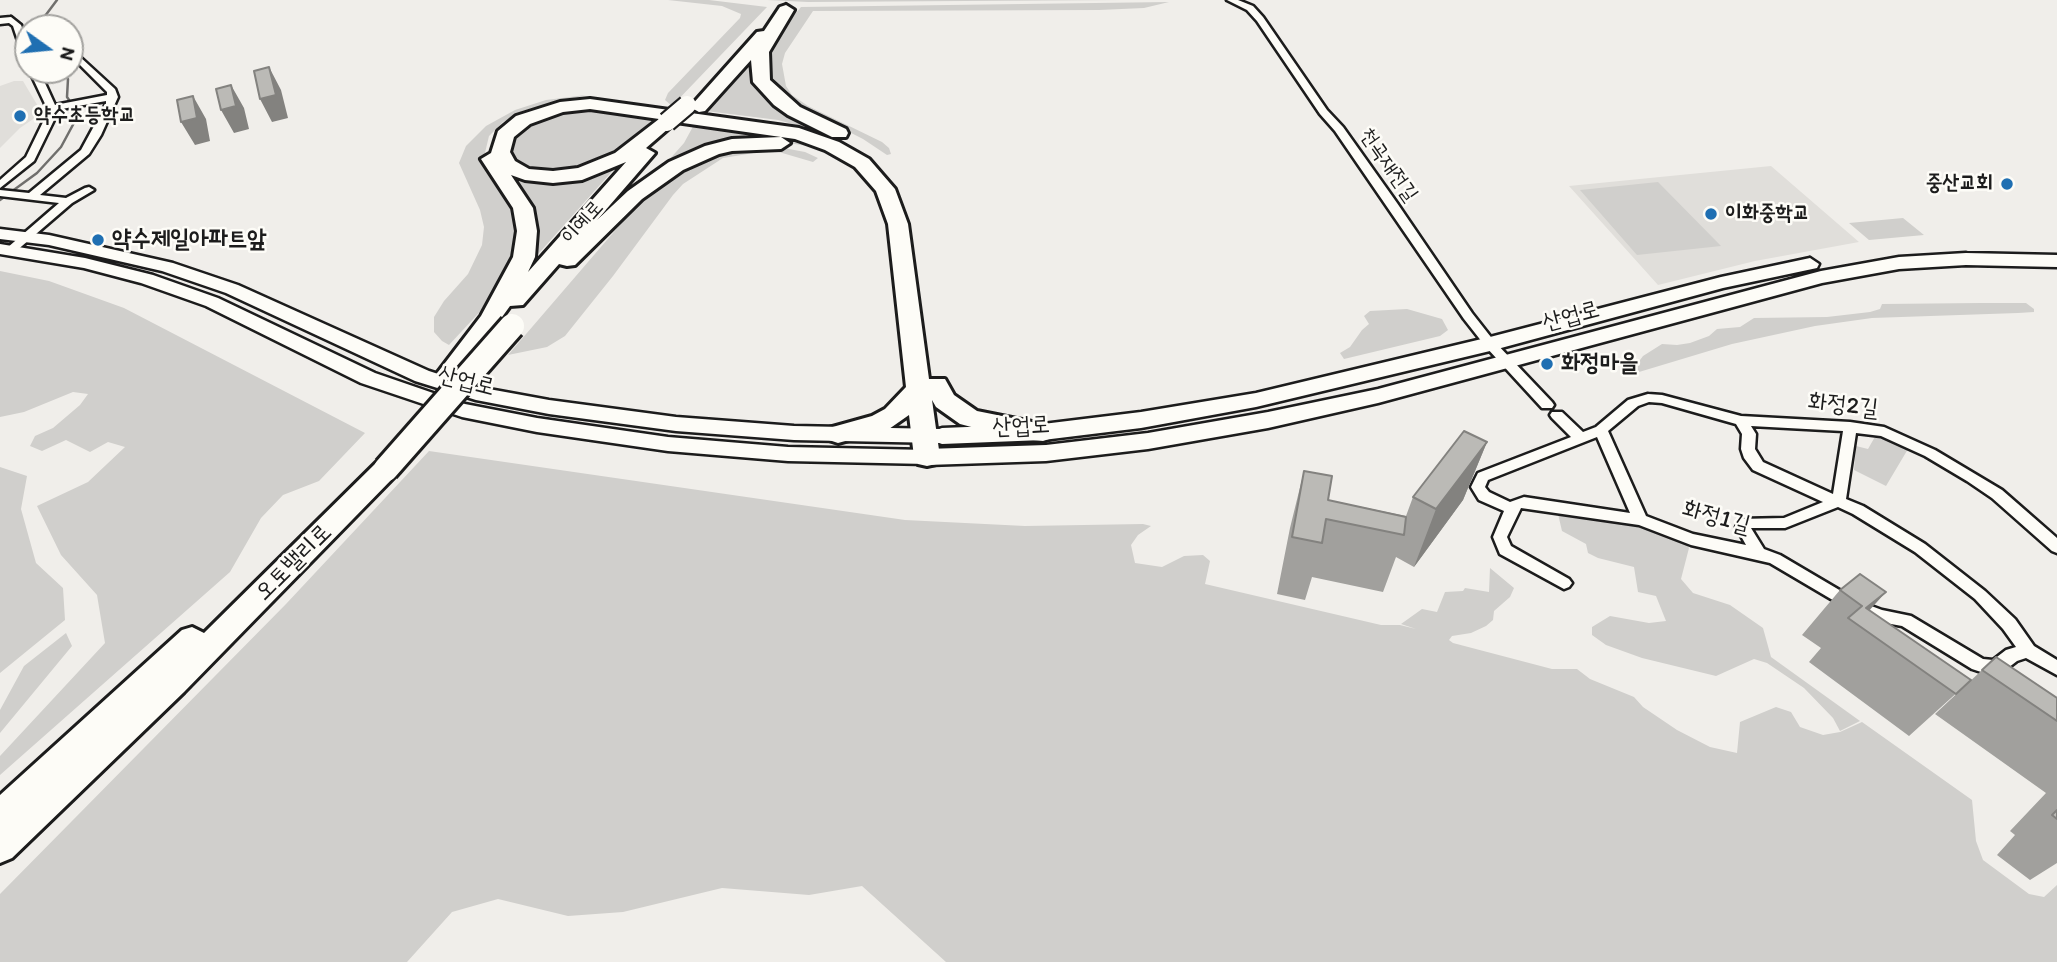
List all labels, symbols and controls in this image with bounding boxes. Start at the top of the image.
north arrow [14,14,84,84]
text: N [55,45,81,63]
place label: 약수초등학교 [34,103,135,129]
marker: 약수초등학교 [12,108,28,124]
street label: 천곡재전길 [1353,123,1423,207]
place label: 중산교회 [1925,171,1993,197]
marker: 중산교회 [1999,176,2015,192]
street label: 이예로 [557,196,609,250]
place label: 이화중학교 [1725,201,1809,227]
marker: 이화중학교 [1703,206,1719,222]
place label: 약수제일아파트앞 [112,226,266,254]
marker: 약수제일아파트앞 [90,232,106,248]
street label: 산업로 [1539,296,1603,338]
place label: 화정마을 [1561,350,1638,378]
marker: 화정마을 [1539,356,1555,372]
street label: 산업로 [434,361,498,403]
street label: 화정2길 [1806,388,1880,424]
street label: 산업로 [991,411,1051,443]
street label: 화정1길 [1679,495,1753,541]
street label: 오토밸리로 [250,519,338,607]

